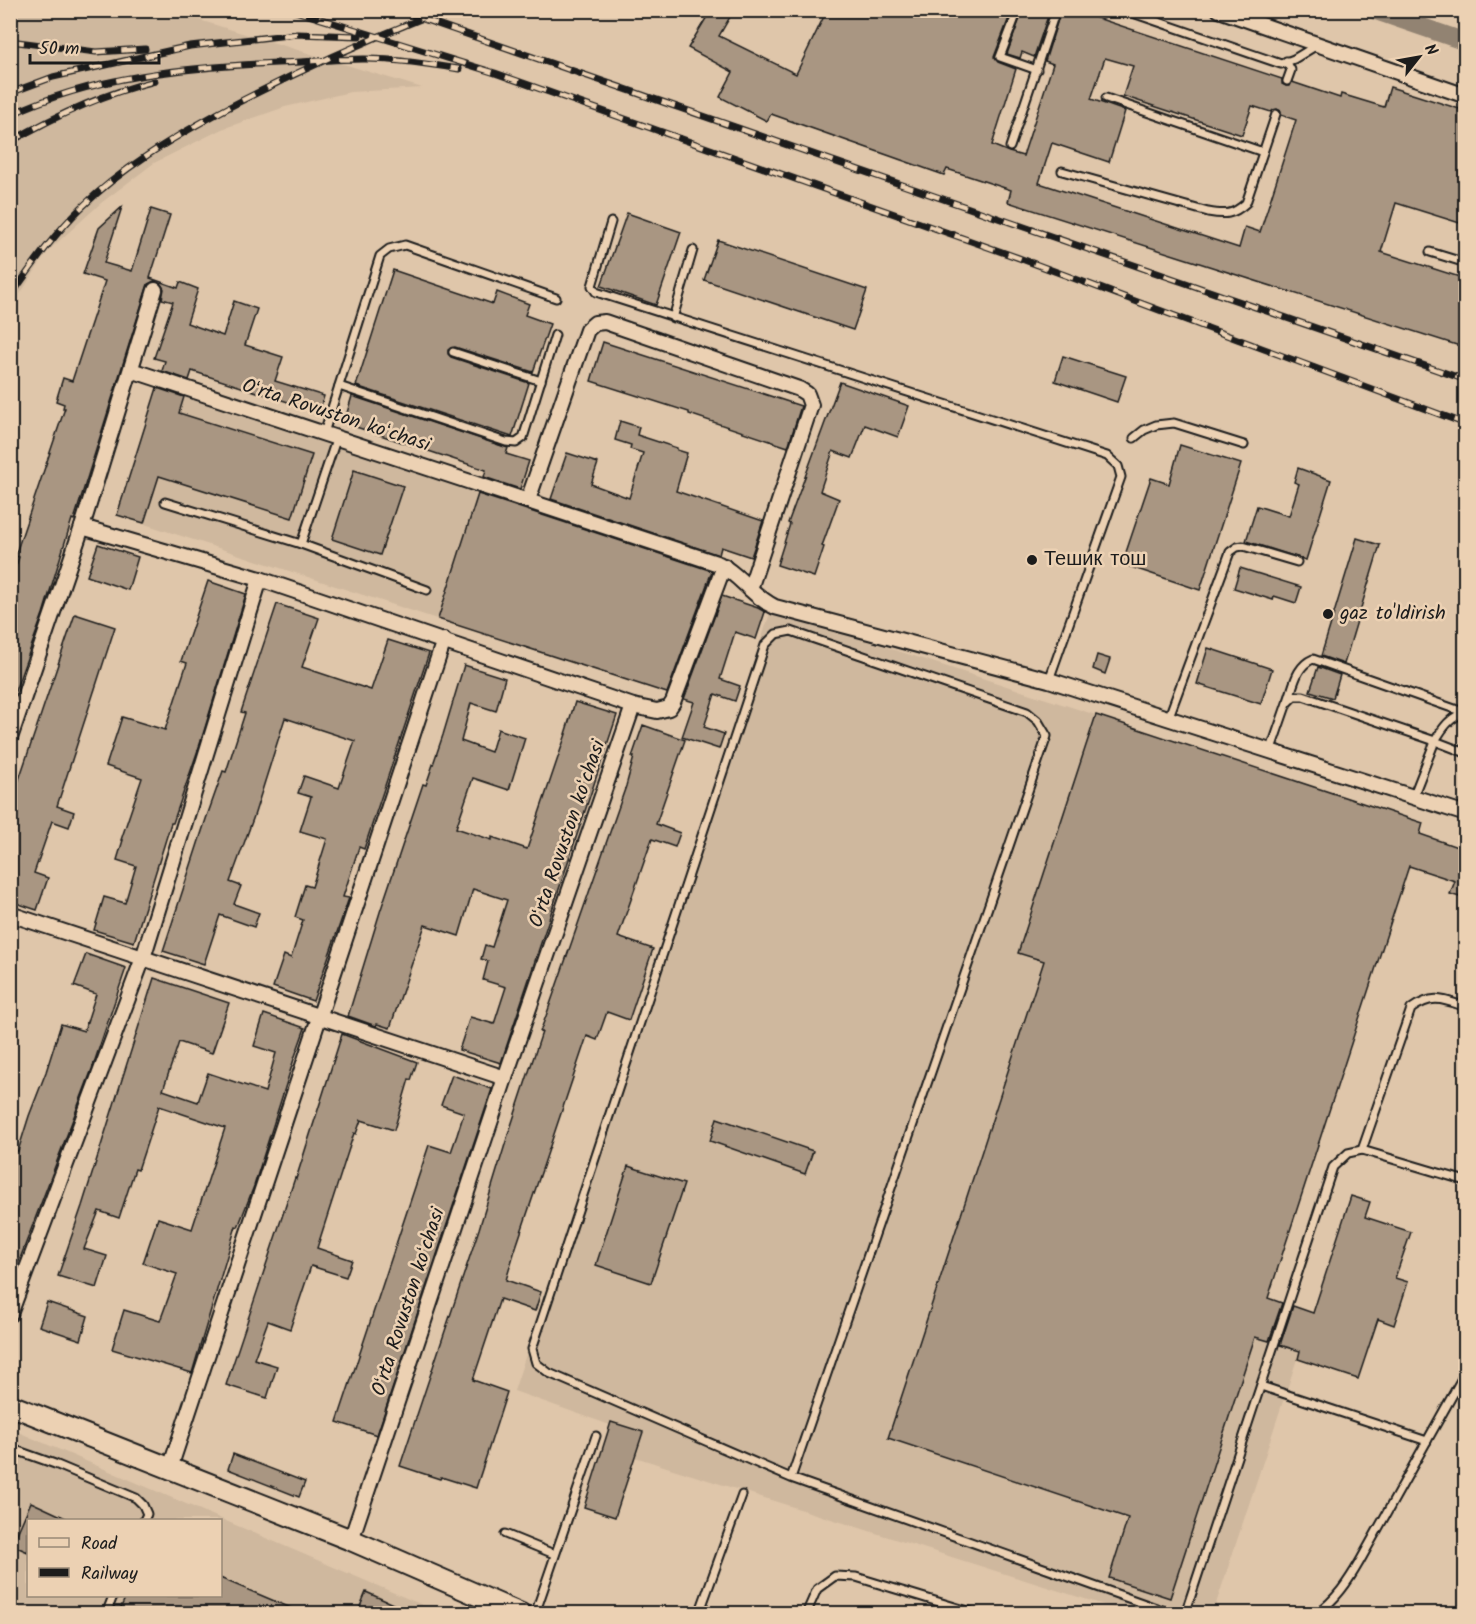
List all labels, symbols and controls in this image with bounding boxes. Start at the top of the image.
scale bar [30,27,159,65]
north arrow [1389,27,1449,87]
text: 50 m [39,35,79,64]
text: N [1417,39,1444,61]
street label: Oʻrta Rovuston koʻchasi [238,370,436,462]
place label: Тешик тош [1044,544,1146,576]
marker: Тешик тош [1025,553,1039,567]
place label: gaz to'ldirish [1339,598,1446,630]
marker: gaz to'ldirish [1321,607,1335,621]
street label: Oʻrta Rovuston koʻchasi [521,735,616,932]
street label: Oʻrta Rovuston koʻchasi [363,1202,455,1400]
legend [27,1519,222,1597]
text: Road [81,1530,118,1559]
text: Railway [81,1560,138,1589]

